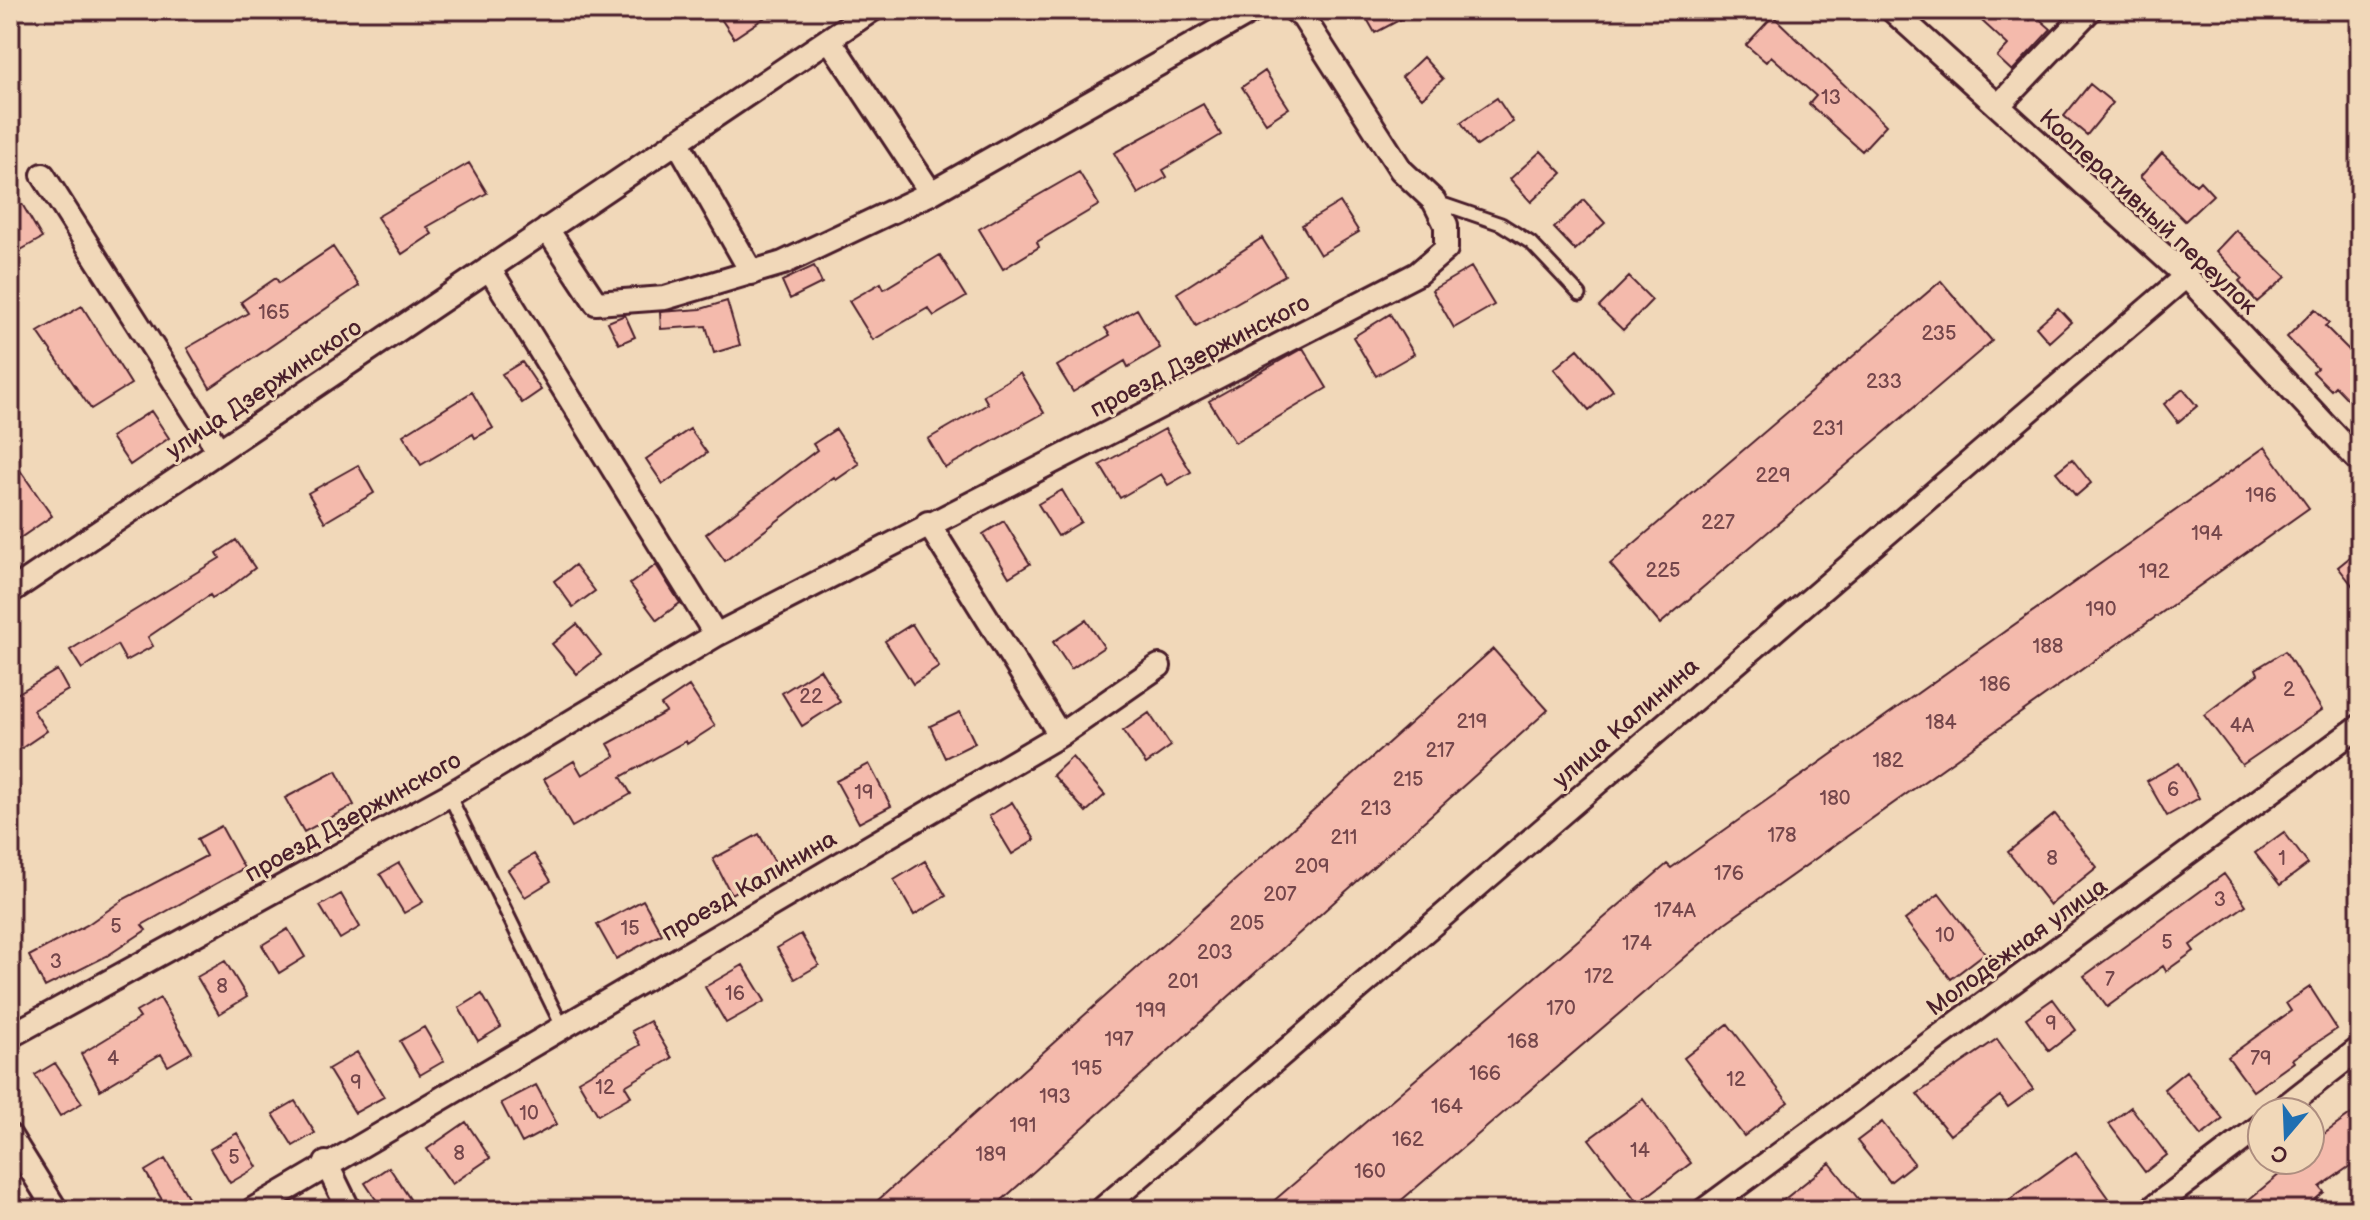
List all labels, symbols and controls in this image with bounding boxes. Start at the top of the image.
house number: 13 [1821,86,1841,110]
street label: Кооперативный переулок [2033,103,2263,321]
street label: проезд Дзержинского [1085,288,1315,424]
house number: 165 [258,301,290,325]
street label: улица Дзержинского [161,313,367,465]
house number: 235 [1921,322,1957,346]
house number: 233 [1866,370,1902,394]
house number: 231 [1812,417,1844,441]
house number: 229 [1755,464,1791,488]
house number: 196 [2245,484,2277,508]
house number: 227 [1701,511,1735,535]
house number: 194 [2191,522,2223,546]
house number: 225 [1645,559,1681,583]
house number: 192 [2138,560,2170,584]
house number: 190 [2085,598,2117,622]
house number: 188 [2032,635,2064,659]
street label: улица Калинина [1547,652,1705,794]
house number: 186 [1979,673,2011,697]
house number: 2 [2283,678,2295,702]
house number: 22 [799,685,823,709]
house number: 219 [1457,710,1487,734]
house number: 184 [1925,711,1957,735]
house number: 4А [2230,714,2255,738]
house number: 217 [1425,739,1455,763]
street label: проезд Дзержинского [240,745,466,889]
house number: 182 [1872,749,1904,773]
house number: 215 [1393,768,1423,792]
house number: 6 [2167,778,2179,802]
house number: 19 [854,781,874,805]
house number: 180 [1819,787,1851,811]
house number: 213 [1360,797,1392,821]
street label: проезд Калинина [656,824,842,948]
house number: 178 [1767,824,1797,848]
house number: 211 [1331,826,1357,850]
house number: 8 [2046,847,2058,871]
house number: 1 [2278,847,2286,871]
house number: 209 [1294,855,1330,879]
house number: 176 [1714,862,1744,886]
street label: Молодёжная улица [1921,872,2113,1022]
house number: 207 [1263,883,1297,907]
house number: 3 [2214,888,2226,912]
house number: 174А [1654,899,1697,923]
house number: 205 [1229,912,1265,936]
house number: 5 [110,915,122,939]
house number: 15 [620,917,640,941]
house number: 10 [1935,924,1955,948]
house number: 5 [2161,931,2173,955]
house number: 174 [1622,932,1652,956]
house number: 203 [1197,941,1233,965]
house number: 3 [50,950,62,974]
house number: 172 [1584,965,1614,989]
house number: 7 [2105,968,2115,992]
house number: 201 [1167,970,1199,994]
house number: 8 [216,975,228,999]
house number: 16 [725,982,745,1006]
house number: 170 [1546,997,1576,1021]
house number: 199 [1136,999,1166,1023]
house number: 9 [2045,1012,2057,1036]
house number: 197 [1104,1028,1134,1052]
house number: 168 [1507,1030,1539,1054]
house number: 4 [107,1047,119,1071]
house number: 79 [2250,1047,2272,1071]
house number: 195 [1072,1057,1102,1081]
house number: 166 [1469,1062,1501,1086]
house number: 12 [1726,1068,1746,1092]
house number: 9 [350,1071,362,1095]
house number: 12 [595,1076,615,1100]
house number: 193 [1039,1085,1071,1109]
house number: 164 [1431,1095,1463,1119]
north arrow [2246,1096,2326,1176]
house number: 10 [519,1102,539,1126]
house number: 191 [1009,1114,1037,1138]
house number: 162 [1392,1128,1424,1152]
text: С [2268,1138,2292,1169]
house number: 14 [1630,1139,1650,1163]
house number: 8 [453,1142,465,1166]
house number: 189 [976,1143,1006,1167]
house number: 5 [228,1146,240,1170]
house number: 160 [1354,1160,1386,1184]

